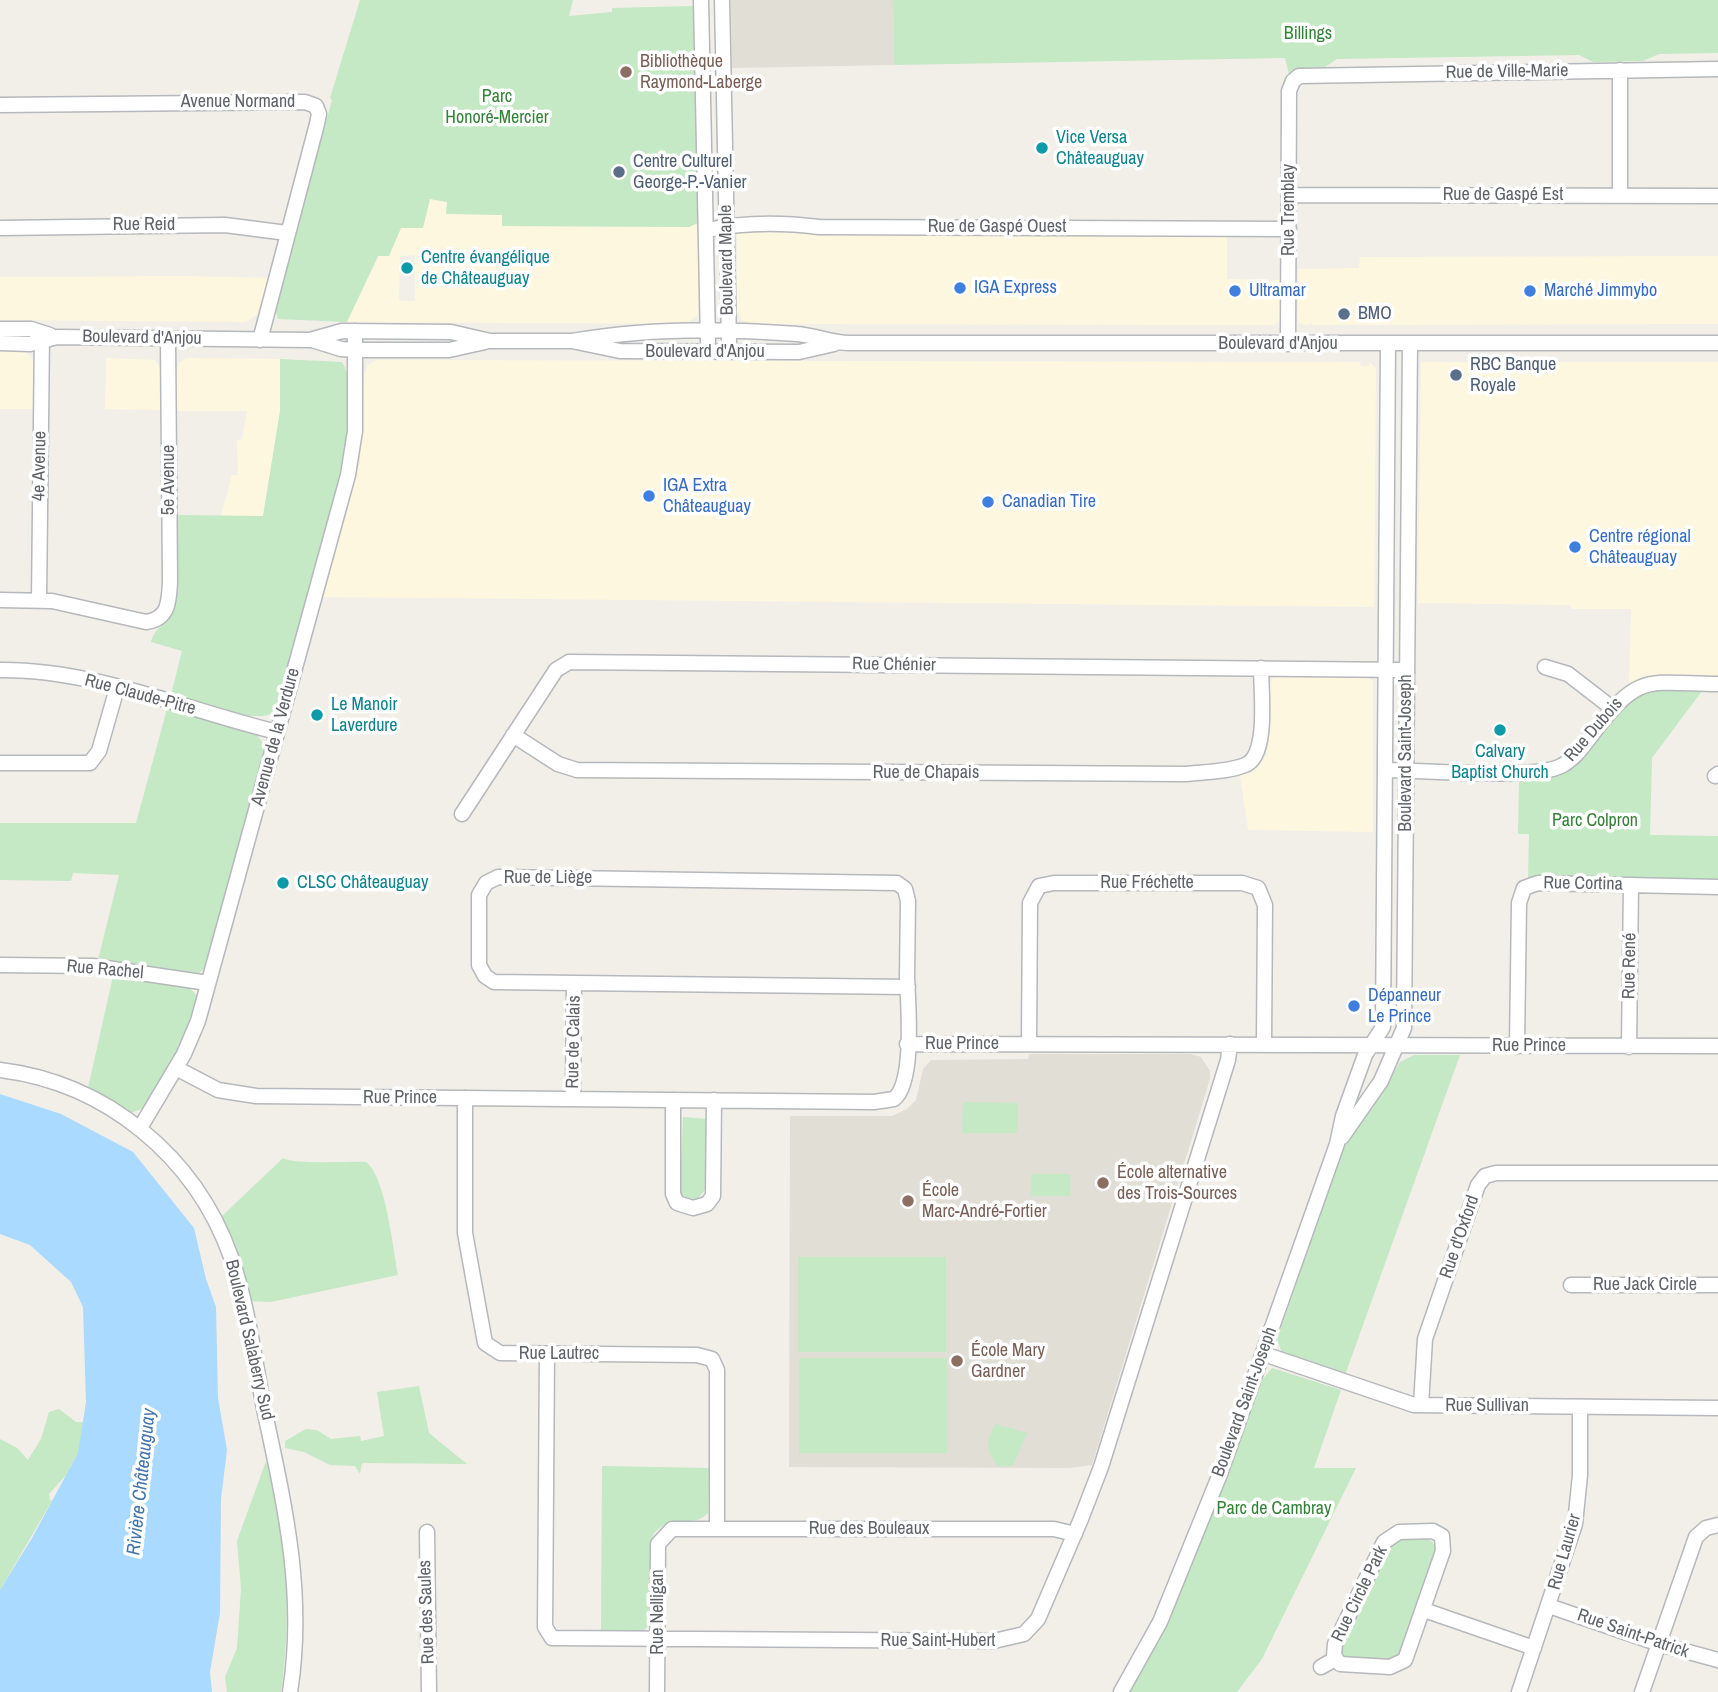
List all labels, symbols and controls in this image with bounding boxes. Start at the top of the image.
park label: Billings [1284,23,1332,45]
place label: Bibliothèque Raymond-Laberge [640,51,762,94]
street label: Rue de Ville-Marie [1445,60,1569,84]
marker: Bibliothèque Raymond-Laberge [618,64,634,80]
park label: Parc Honoré-Mercier [445,86,549,128]
street label: Avenue Normand [181,91,295,113]
place label: Vice Versa Châteauguay [1056,127,1144,170]
marker: Vice Versa Châteauguay [1034,140,1050,156]
place label: Centre Culturel George-P.-Vanier [633,151,747,194]
marker: Centre Culturel George-P.-Vanier [611,164,627,180]
street label: Rue Tremblay [1278,164,1300,256]
street label: Rue de Gaspé Est [1443,184,1563,206]
street label: Boulevard Maple [715,204,739,316]
street label: Rue Reid [113,214,175,236]
street label: Rue de Gaspé Ouest [928,216,1066,238]
place label: Centre évangélique de Châteauguay [421,247,550,290]
marker: Centre évangélique de Châteauguay [399,260,415,276]
place label: IGA Express [974,277,1057,299]
marker: IGA Express [952,280,968,296]
place label: Ultramar [1249,280,1306,302]
place label: Marché Jimmybo [1544,280,1657,302]
marker: Ultramar [1227,283,1243,299]
marker: Marché Jimmybo [1522,283,1538,299]
place label: BMO [1358,303,1392,325]
marker: BMO [1336,306,1352,322]
street label: Boulevard d'Anjou [82,326,202,350]
street label: Boulevard d'Anjou [1218,333,1338,355]
street label: Boulevard d'Anjou [645,341,765,363]
place label: RBC Banque Royale [1470,354,1556,396]
marker: RBC Banque Royale [1448,367,1464,383]
street label: 4e Avenue [29,431,51,501]
street label: 5e Avenue [158,445,180,515]
place label: IGA Extra Châteauguay [663,475,751,518]
marker: IGA Extra Châteauguay [641,488,657,504]
place label: Canadian Tire [1002,491,1096,513]
marker: Canadian Tire [980,494,996,510]
place label: Centre régional Châteauguay [1589,526,1691,568]
marker: Centre régional Châteauguay [1567,539,1583,555]
street label: Rue Chénier [852,653,936,677]
street label: Avenue de la Verdure [247,666,305,808]
street label: Rue Claude-Pitre [82,670,198,720]
street label: Boulevard Saint-Joseph [1395,674,1417,832]
place label: Le Manoir Laverdure [331,694,397,736]
street label: Rue Dubois [1560,694,1628,766]
marker: Le Manoir Laverdure [309,707,325,723]
marker: Calvary Baptist Church [1492,722,1508,738]
place label: Calvary Baptist Church [1451,741,1549,784]
street label: Rue de Chapais [873,762,979,784]
park label: Parc Colpron [1552,810,1638,832]
street label: Rue de Liège [504,867,592,889]
place label: CLSC Châteauguay [297,872,428,894]
street label: Rue Fréchette [1100,872,1194,894]
street label: Rue Cortina [1543,873,1623,895]
marker: CLSC Châteauguay [275,875,291,891]
street label: Rue René [1619,933,1641,999]
street label: Rue Rachel [66,956,144,984]
place label: Dépanneur Le Prince [1368,985,1441,1028]
street label: Rue de Calais [562,995,586,1089]
marker: Dépanneur Le Prince [1346,998,1362,1014]
street label: Rue Prince [925,1033,999,1055]
street label: Rue Prince [1492,1035,1566,1057]
street label: Rue Prince [363,1087,437,1109]
place label: École alternative des Trois-Sources [1117,1162,1237,1204]
marker: École alternative des Trois-Sources [1095,1175,1111,1191]
place label: École Marc-André-Fortier [922,1180,1047,1222]
marker: École Marc-André-Fortier [900,1193,916,1209]
street label: Rue d'Oxford [1436,1193,1484,1281]
street label: Boulevard Salaberry Sud [220,1258,278,1422]
street label: Rue Jack Circle [1593,1274,1697,1296]
street label: Boulevard Saint-Joseph [1208,1324,1282,1480]
place label: École Mary Gardner [971,1340,1045,1382]
street label: Rue Lautrec [519,1343,599,1365]
marker: École Mary Gardner [949,1353,965,1369]
street label: Rue Sullivan [1445,1395,1529,1417]
water label: Rivière Châteauguay [123,1408,161,1556]
park label: Parc de Cambray [1217,1498,1331,1520]
street label: Rue Laurier [1544,1512,1586,1592]
street label: Rue des Bouleaux [809,1518,929,1540]
street label: Rue Circle Park [1327,1542,1393,1646]
street label: Rue des Saules [414,1560,440,1664]
street label: Rue Nelligan [647,1569,669,1655]
street label: Rue Saint-Patrick [1574,1605,1692,1663]
street label: Rue Saint-Hubert [881,1630,995,1652]

